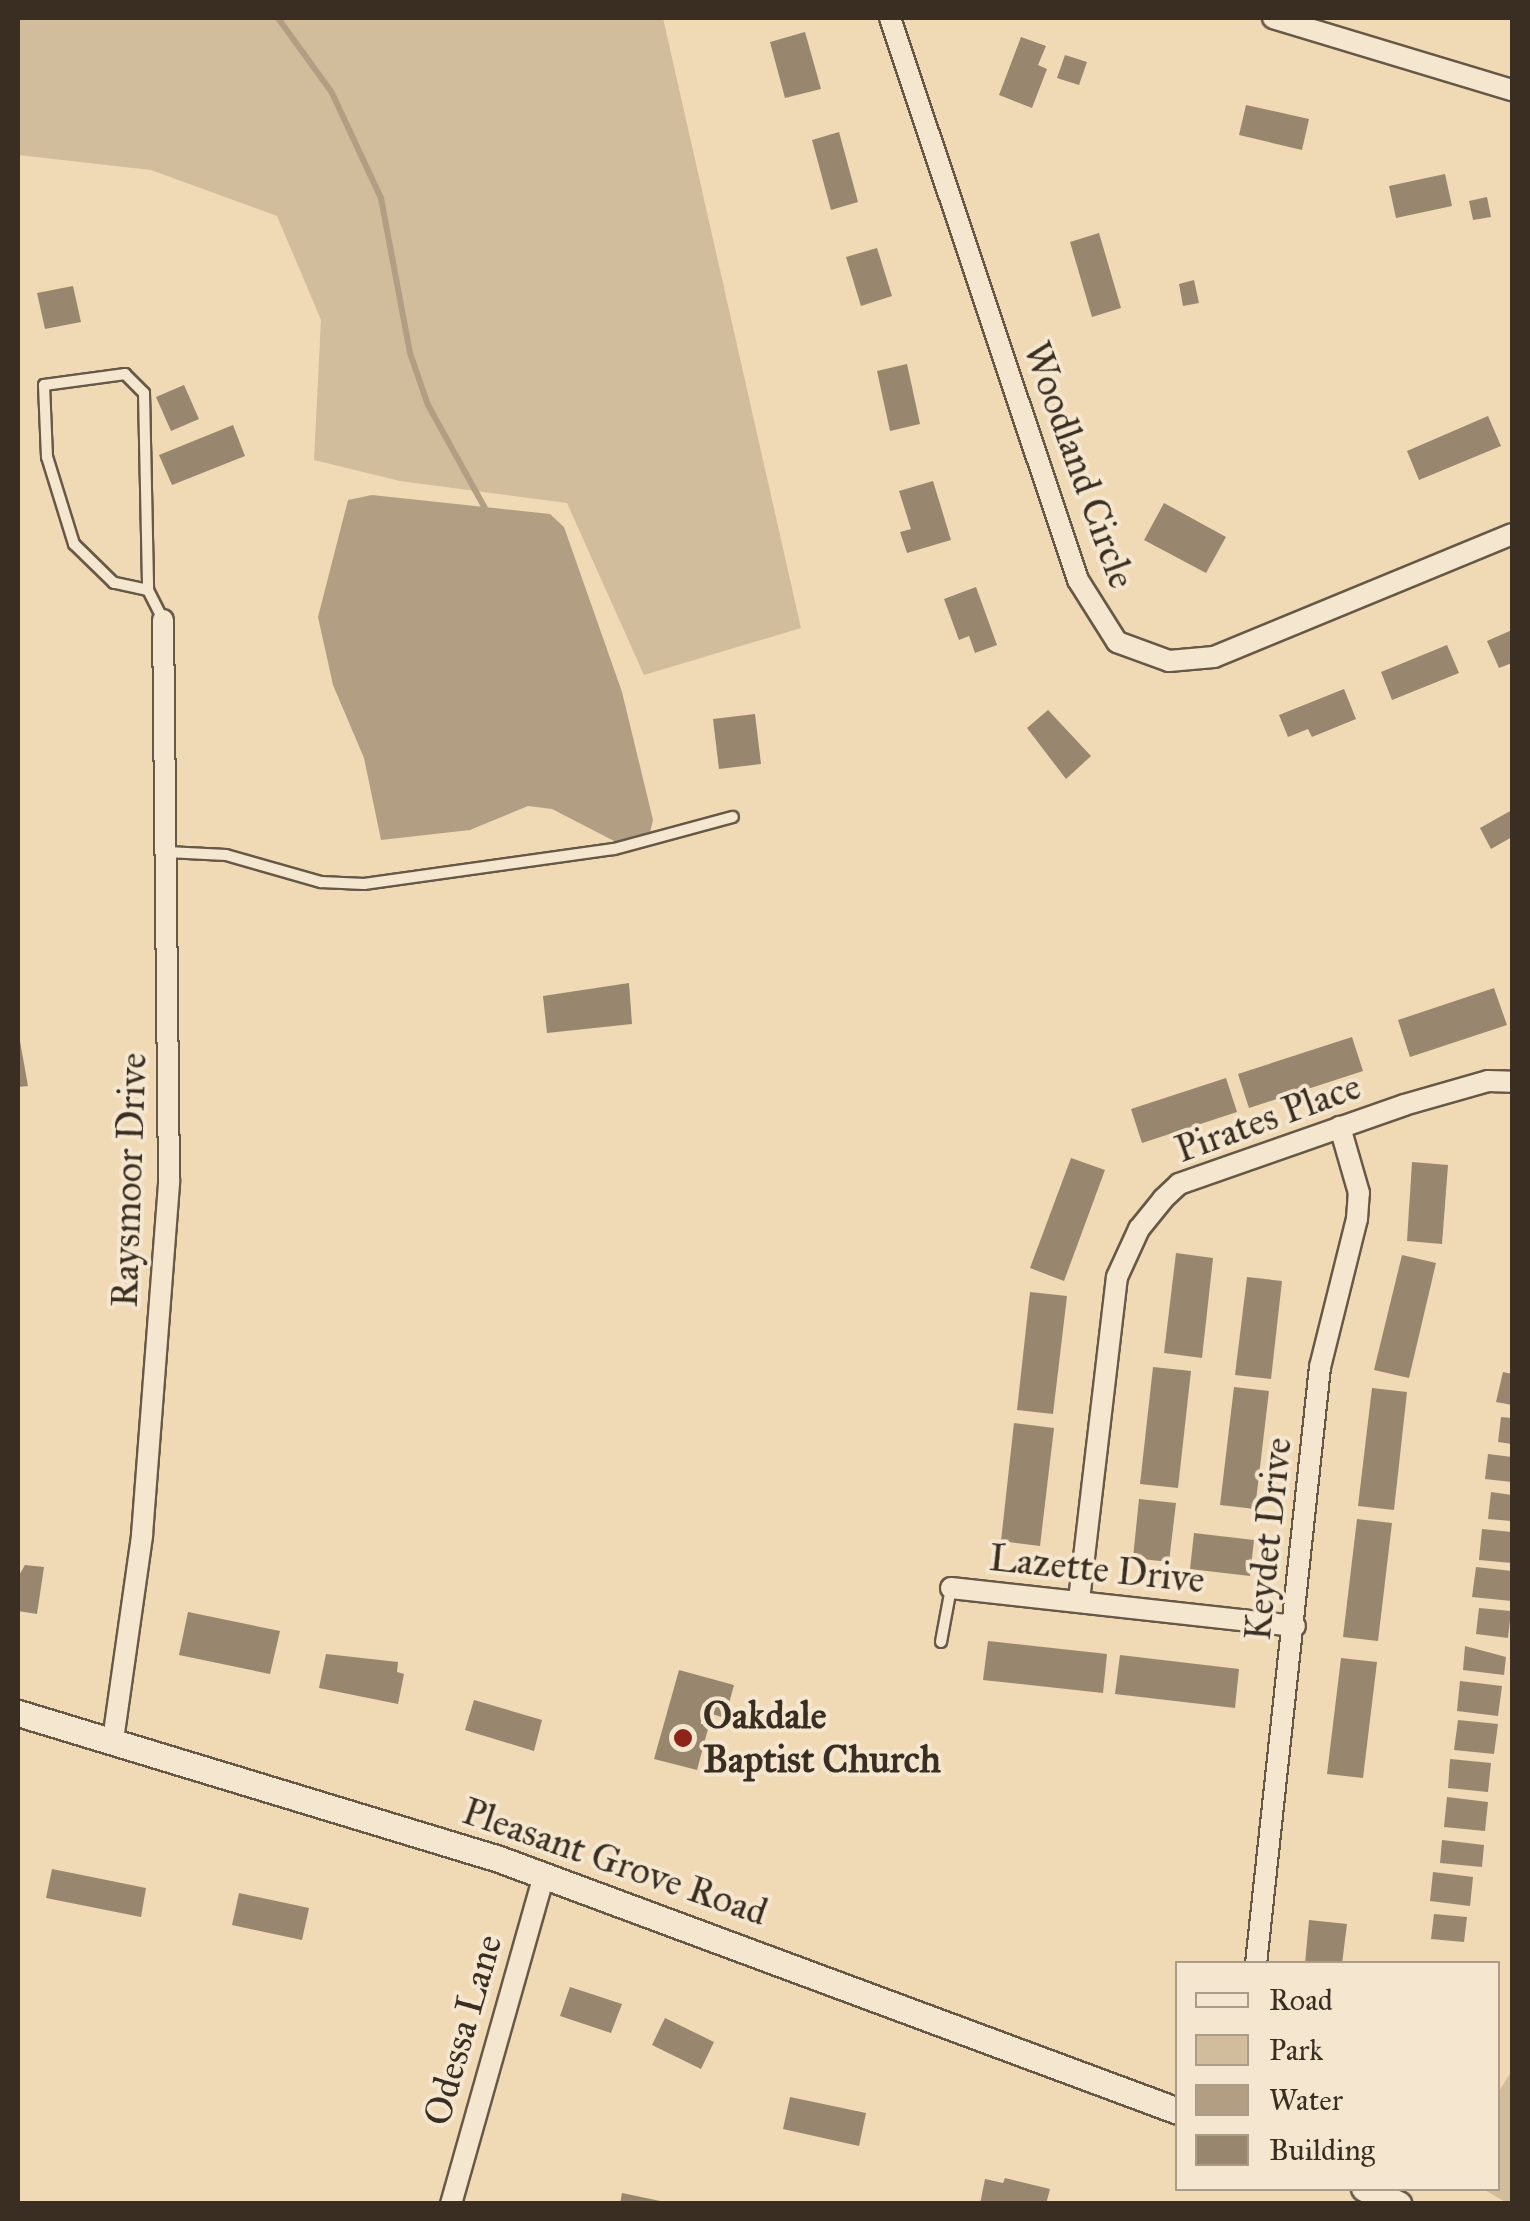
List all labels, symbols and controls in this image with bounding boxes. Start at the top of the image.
street label: Woodland Circle [1013,335,1145,595]
street label: Raysmoor Drive [102,1052,156,1308]
street label: Pirates Place [1169,1063,1367,1173]
street label: Keydet Drive [1235,1435,1301,1643]
street label: Lazette Drive [987,1535,1207,1603]
place label: Oakdale Baptist Church [703,1693,941,1782]
marker: Oakdale Baptist Church [672,1727,694,1749]
street label: Pleasant Grove Road [457,1788,773,1936]
street label: Odessa Lane [414,1929,512,2131]
legend [1175,1961,1500,2191]
text: Road [1269,1982,1333,2018]
text: Park [1269,2032,1323,2068]
text: Water [1269,2082,1343,2118]
text: Building [1269,2132,1375,2168]

